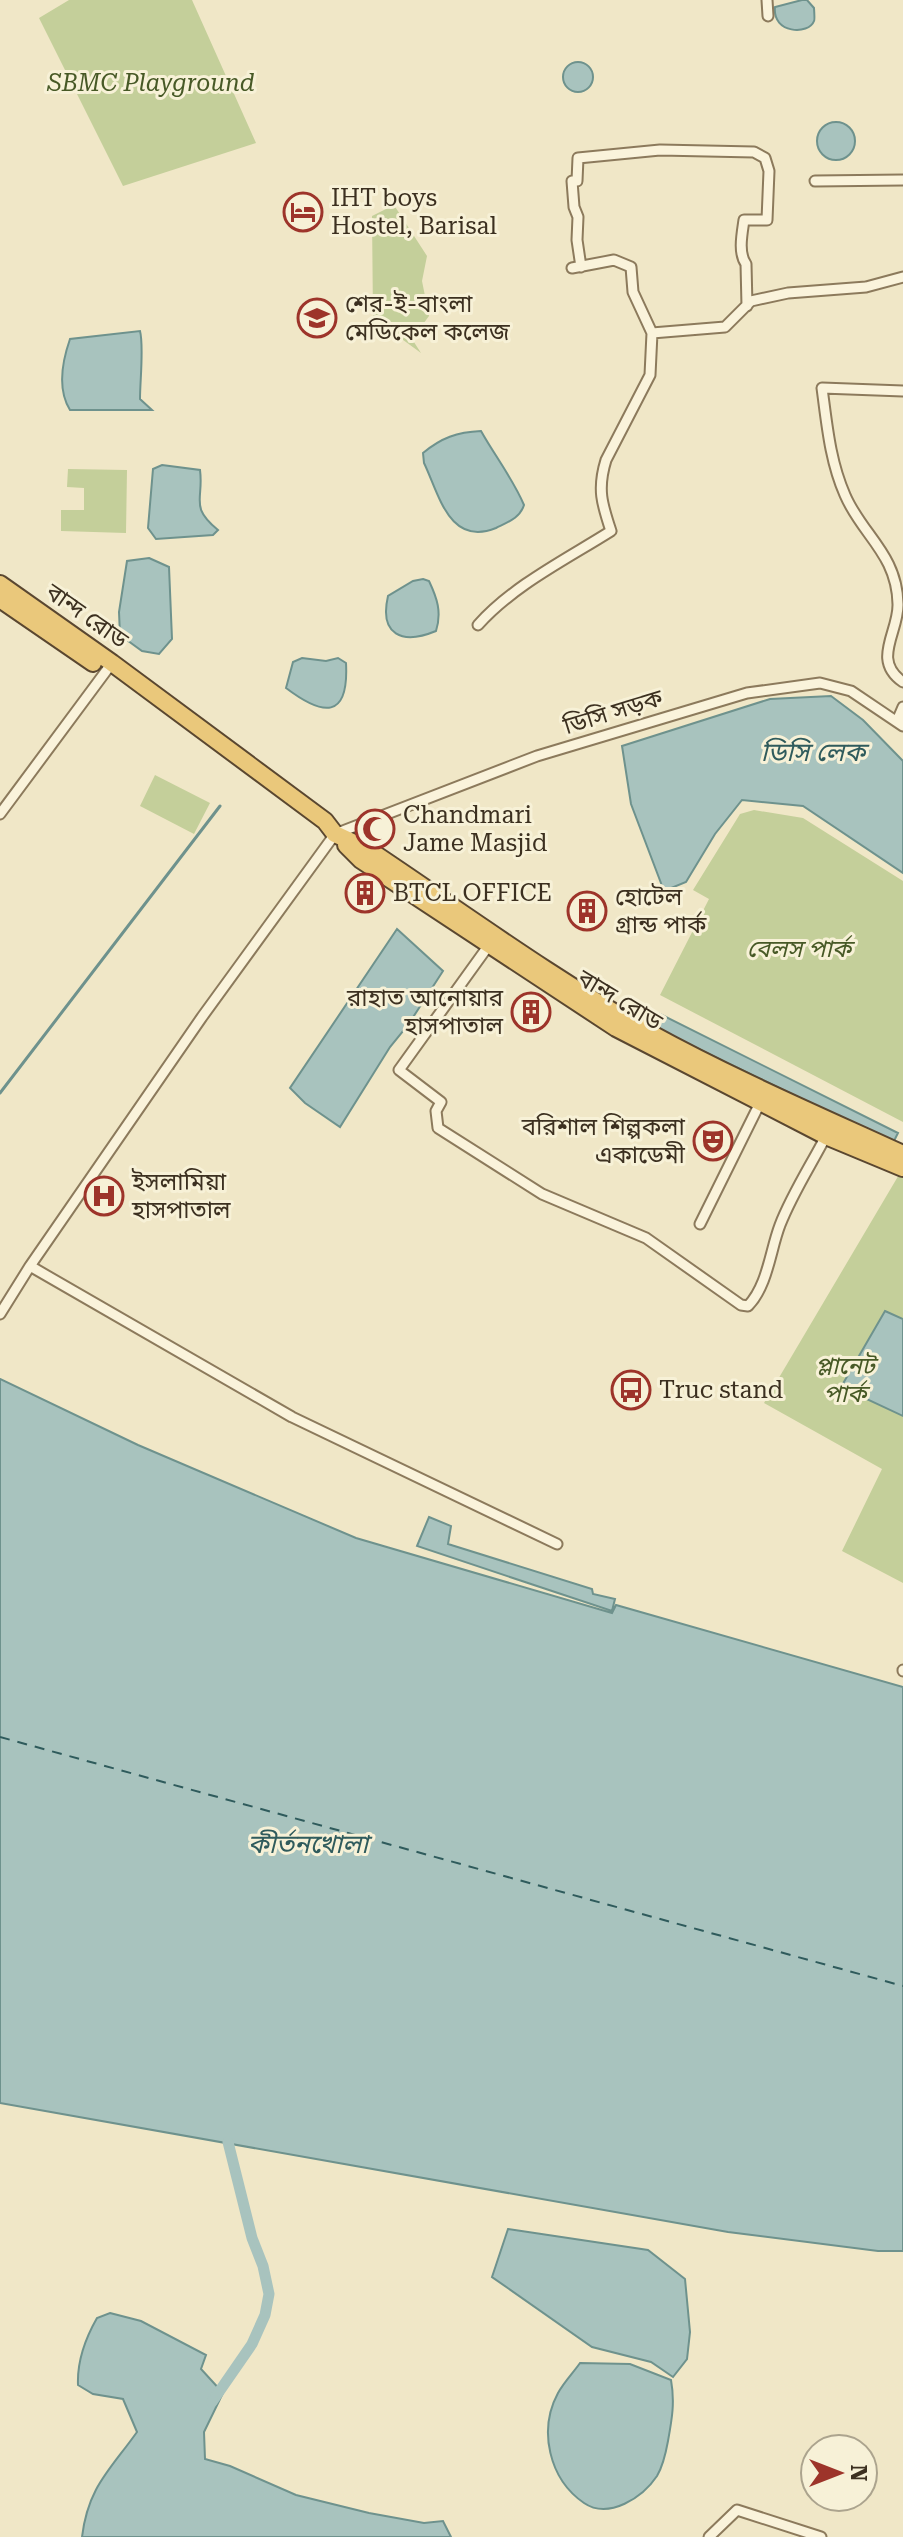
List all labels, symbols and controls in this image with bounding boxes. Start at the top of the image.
park label: SBMC Playground [46,69,255,97]
place label: IHT boys Hostel, Barisal [331,184,497,240]
hotel icon: IHT boys Hostel, Barisal [282,191,324,233]
place label: শের-ই-বাংলা মেডিকেল কলেজ [345,290,510,346]
school or university icon: শের-ই-বাংলা মেডিকেল কলেজ [296,297,338,339]
street label: বান্দ রোড [40,577,134,655]
street label: ডিসি সড়ক [559,683,667,741]
water label: ডিসি লেক [761,737,870,767]
place label: Chandmari Jame Masjid [403,801,547,857]
mosque icon: Chandmari Jame Masjid [354,808,396,850]
building icon: BTCL OFFICE [344,872,386,914]
place label: BTCL OFFICE [393,879,552,907]
place label: হোটেল গ্রান্ড পার্ক [615,883,707,939]
building icon: হোটেল গ্রান্ড পার্ক [566,890,608,932]
park label: বেলস পার্ক [747,934,856,963]
street label: বান্দ রোড [572,963,668,1037]
place label: রাহাত আনোয়ার হাসপাতাল [346,984,504,1040]
building icon: রাহাত আনোয়ার হাসপাতাল [510,991,552,1033]
place label: বরিশাল শিল্পকলা একাডেমী [521,1113,686,1169]
theatre icon: বরিশাল শিল্পকলা একাডেমী [692,1120,734,1162]
place label: ইসলামিয়া হাসপাতাল [131,1168,231,1224]
hospital icon: ইসলামিয়া হাসপাতাল [83,1175,125,1217]
park label: প্লানেট পার্ক [815,1352,880,1408]
bus stop icon: Truc stand [610,1369,652,1411]
place label: Truc stand [659,1376,783,1404]
water label: কীর্তনখোলা [248,1829,373,1859]
north arrow [799,2433,879,2513]
text: N [846,2465,871,2482]

